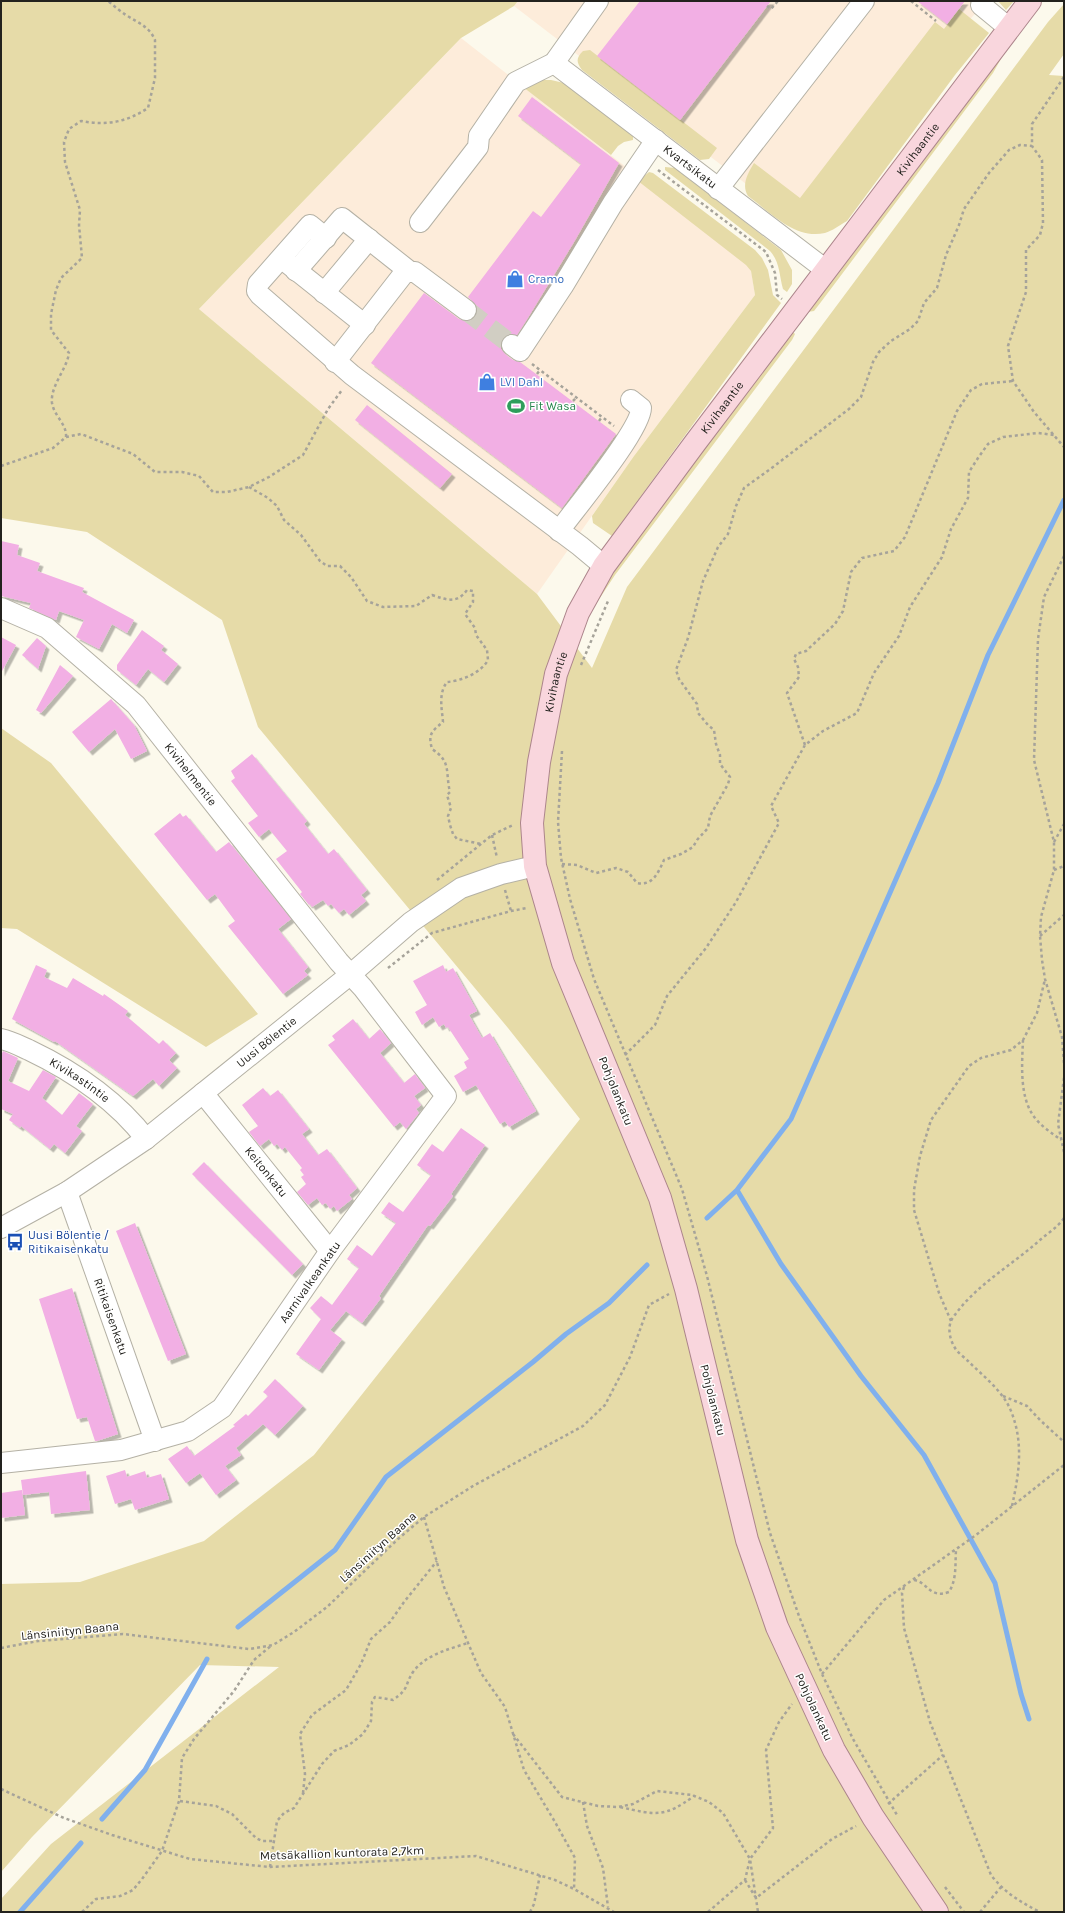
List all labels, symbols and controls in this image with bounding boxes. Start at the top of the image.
street label: Kivihaantie [893,120,942,178]
street label: Kvartsikatu [660,142,720,191]
shop icon: Cramo [505,269,525,289]
place label: Cramo [528,272,564,286]
shop icon: LVI Dahl [477,372,497,392]
place label: LVI Dahl [500,375,543,389]
street label: Kivihaantie [697,378,746,437]
sports icon: Fit Wasa [506,396,526,416]
place label: Fit Wasa [529,399,576,413]
street label: Kivihaantie [542,650,570,714]
street label: Kivihelmentie [162,740,220,808]
street label: Uusi Bölentie [234,1014,299,1070]
street label: Pohjolankatu [596,1054,636,1128]
street label: Kivikastintie [47,1055,113,1105]
street label: Keitonkatu [242,1144,291,1200]
place label: Uusi Bölentie / Ritikaisenkatu [28,1228,109,1256]
bus stop icon: Uusi Bölentie / Ritikaisenkatu [5,1232,25,1252]
street label: Aarnivalkeankatu [277,1238,343,1326]
street label: Ritikaisenkatu [91,1276,131,1357]
street label: Pohjolankatu [697,1363,729,1437]
street label: Länsiniityn Baana [337,1509,419,1585]
street label: Länsiniityn Baana [20,1619,120,1643]
street label: Pohjolankatu [792,1671,836,1743]
street label: Metsäkallion kuntorata 2,7km [260,1843,424,1863]

